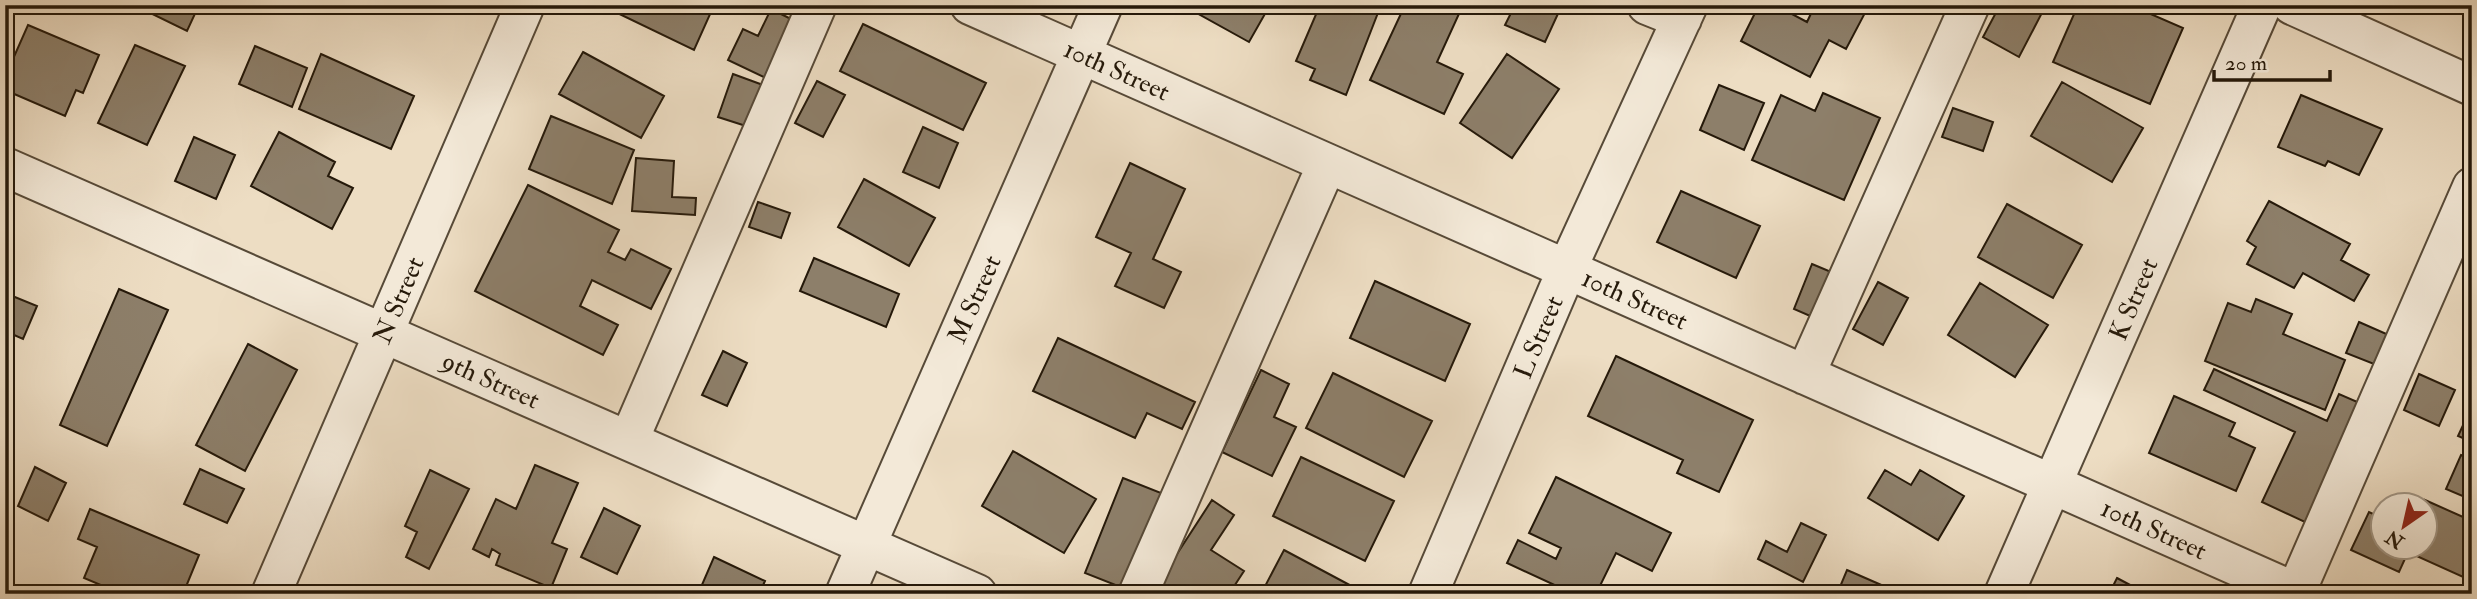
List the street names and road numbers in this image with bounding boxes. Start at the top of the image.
street label: 10th Street [1059,33,1175,108]
street label: M Street [941,250,1009,349]
street label: N Street [366,252,432,349]
street label: K Street [2102,253,2166,345]
street label: 10th Street [1577,262,1693,337]
street label: L Street [1507,291,1571,384]
street label: 9th Street [435,344,544,417]
street label: 10th Street [2096,492,2212,567]

